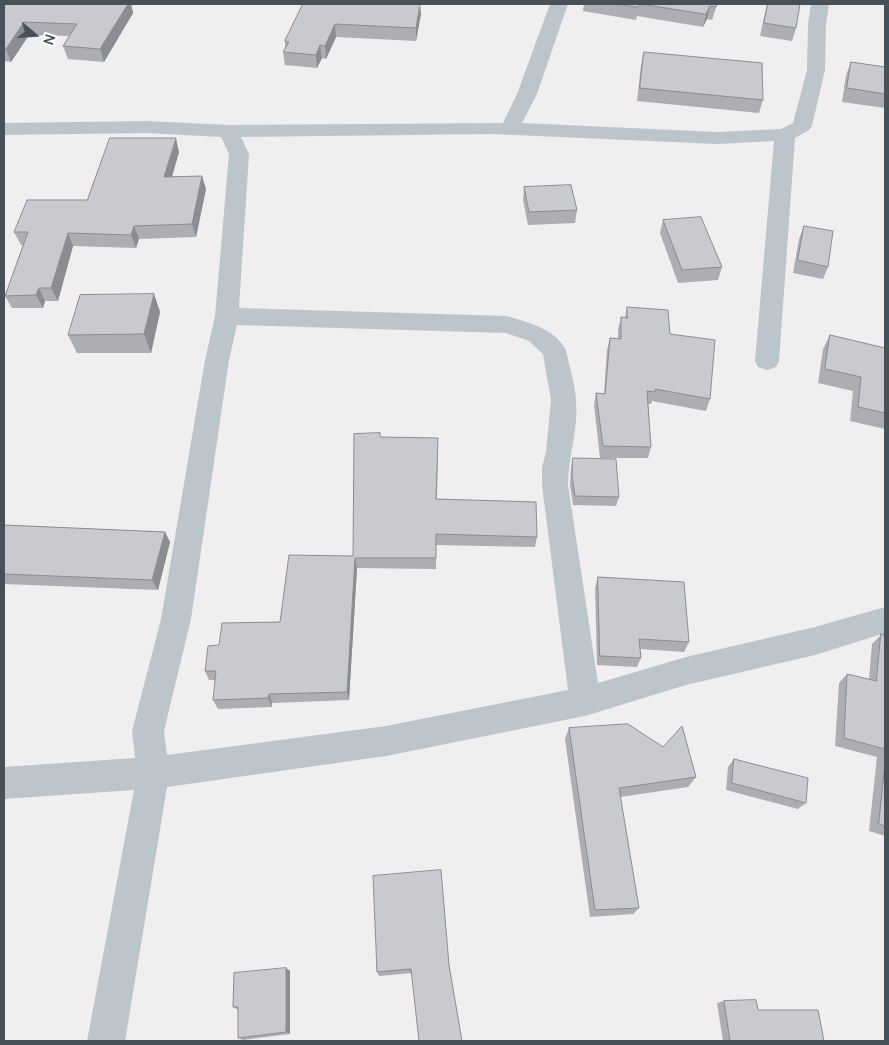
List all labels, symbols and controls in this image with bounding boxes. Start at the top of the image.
north arrow [10,10,60,60]
text: N [39,32,60,48]

